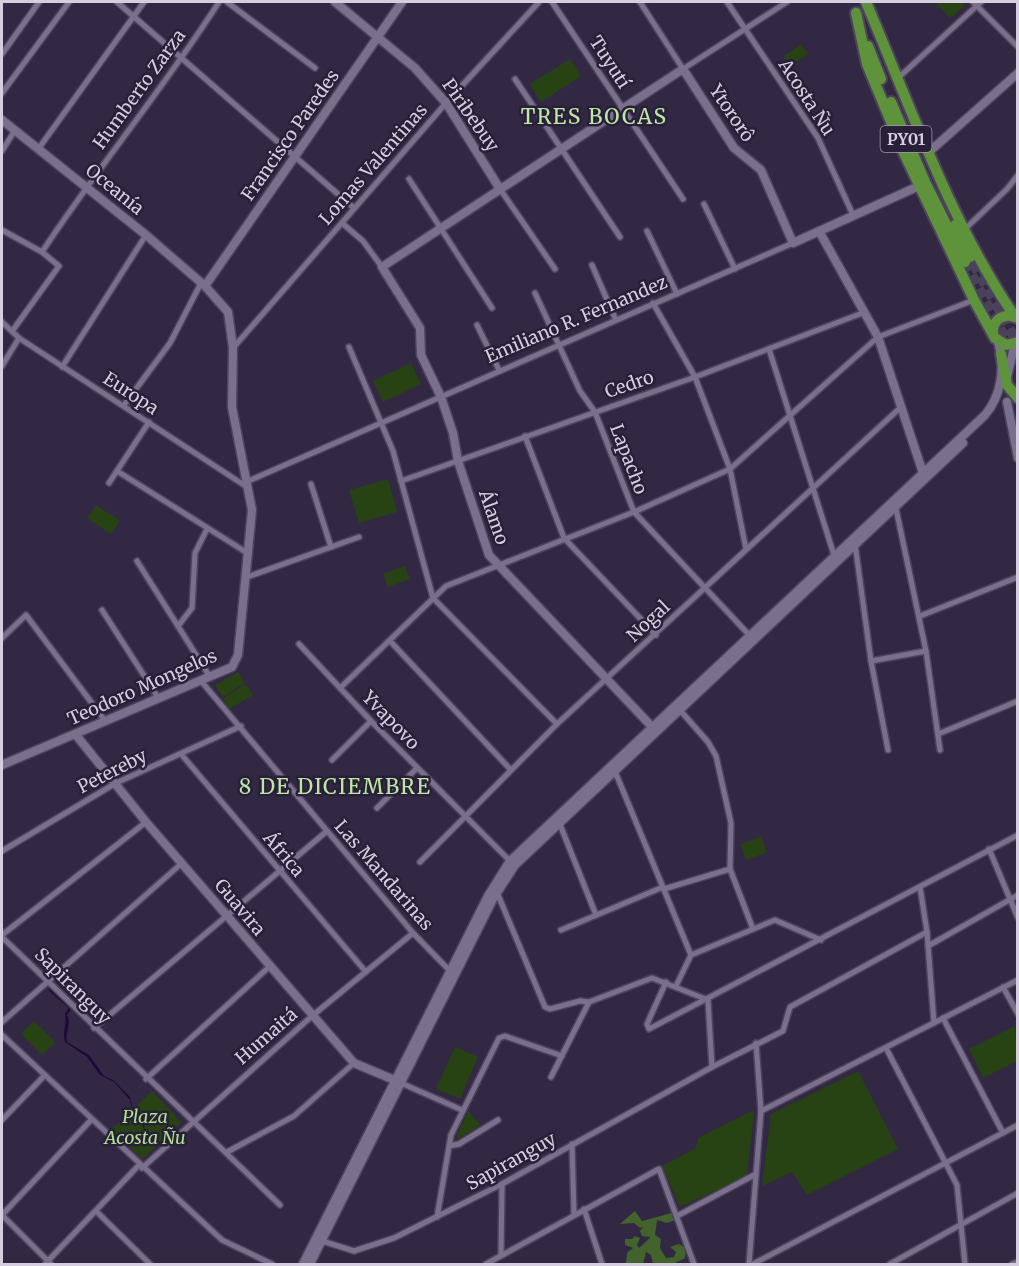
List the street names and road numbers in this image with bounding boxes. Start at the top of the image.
street label: Humberto Zarza [88,24,190,153]
street label: Tuyutí [584,31,636,94]
street label: Acosta Ñu [773,53,840,140]
street label: Francisco Paredes [236,65,344,205]
street label: Piribebuy [437,74,505,156]
street label: Ytororô [704,79,760,146]
street label: Lomas Valentinas [314,98,432,229]
road number: PY01 [880,126,932,152]
street label: Oceanía [81,158,149,220]
street label: Emiliano R. Fernandez [481,270,671,368]
street label: Cedro [602,365,656,403]
street label: Europa [99,367,163,420]
street label: Lapacho [605,421,653,497]
street label: Álamo [474,486,514,547]
street label: Nogal [622,595,675,647]
street label: Teodoro Mongelos [64,644,220,730]
street label: Yvapovo [357,685,425,754]
street label: Petereby [73,744,151,798]
street label: Las Mandarinas [330,815,438,935]
street label: África [258,826,310,882]
street label: Guavira [210,874,271,940]
street label: Sapiranguy [30,943,117,1030]
street label: Humaitá [230,1002,302,1069]
street label: Sapiranguy [462,1127,560,1195]

